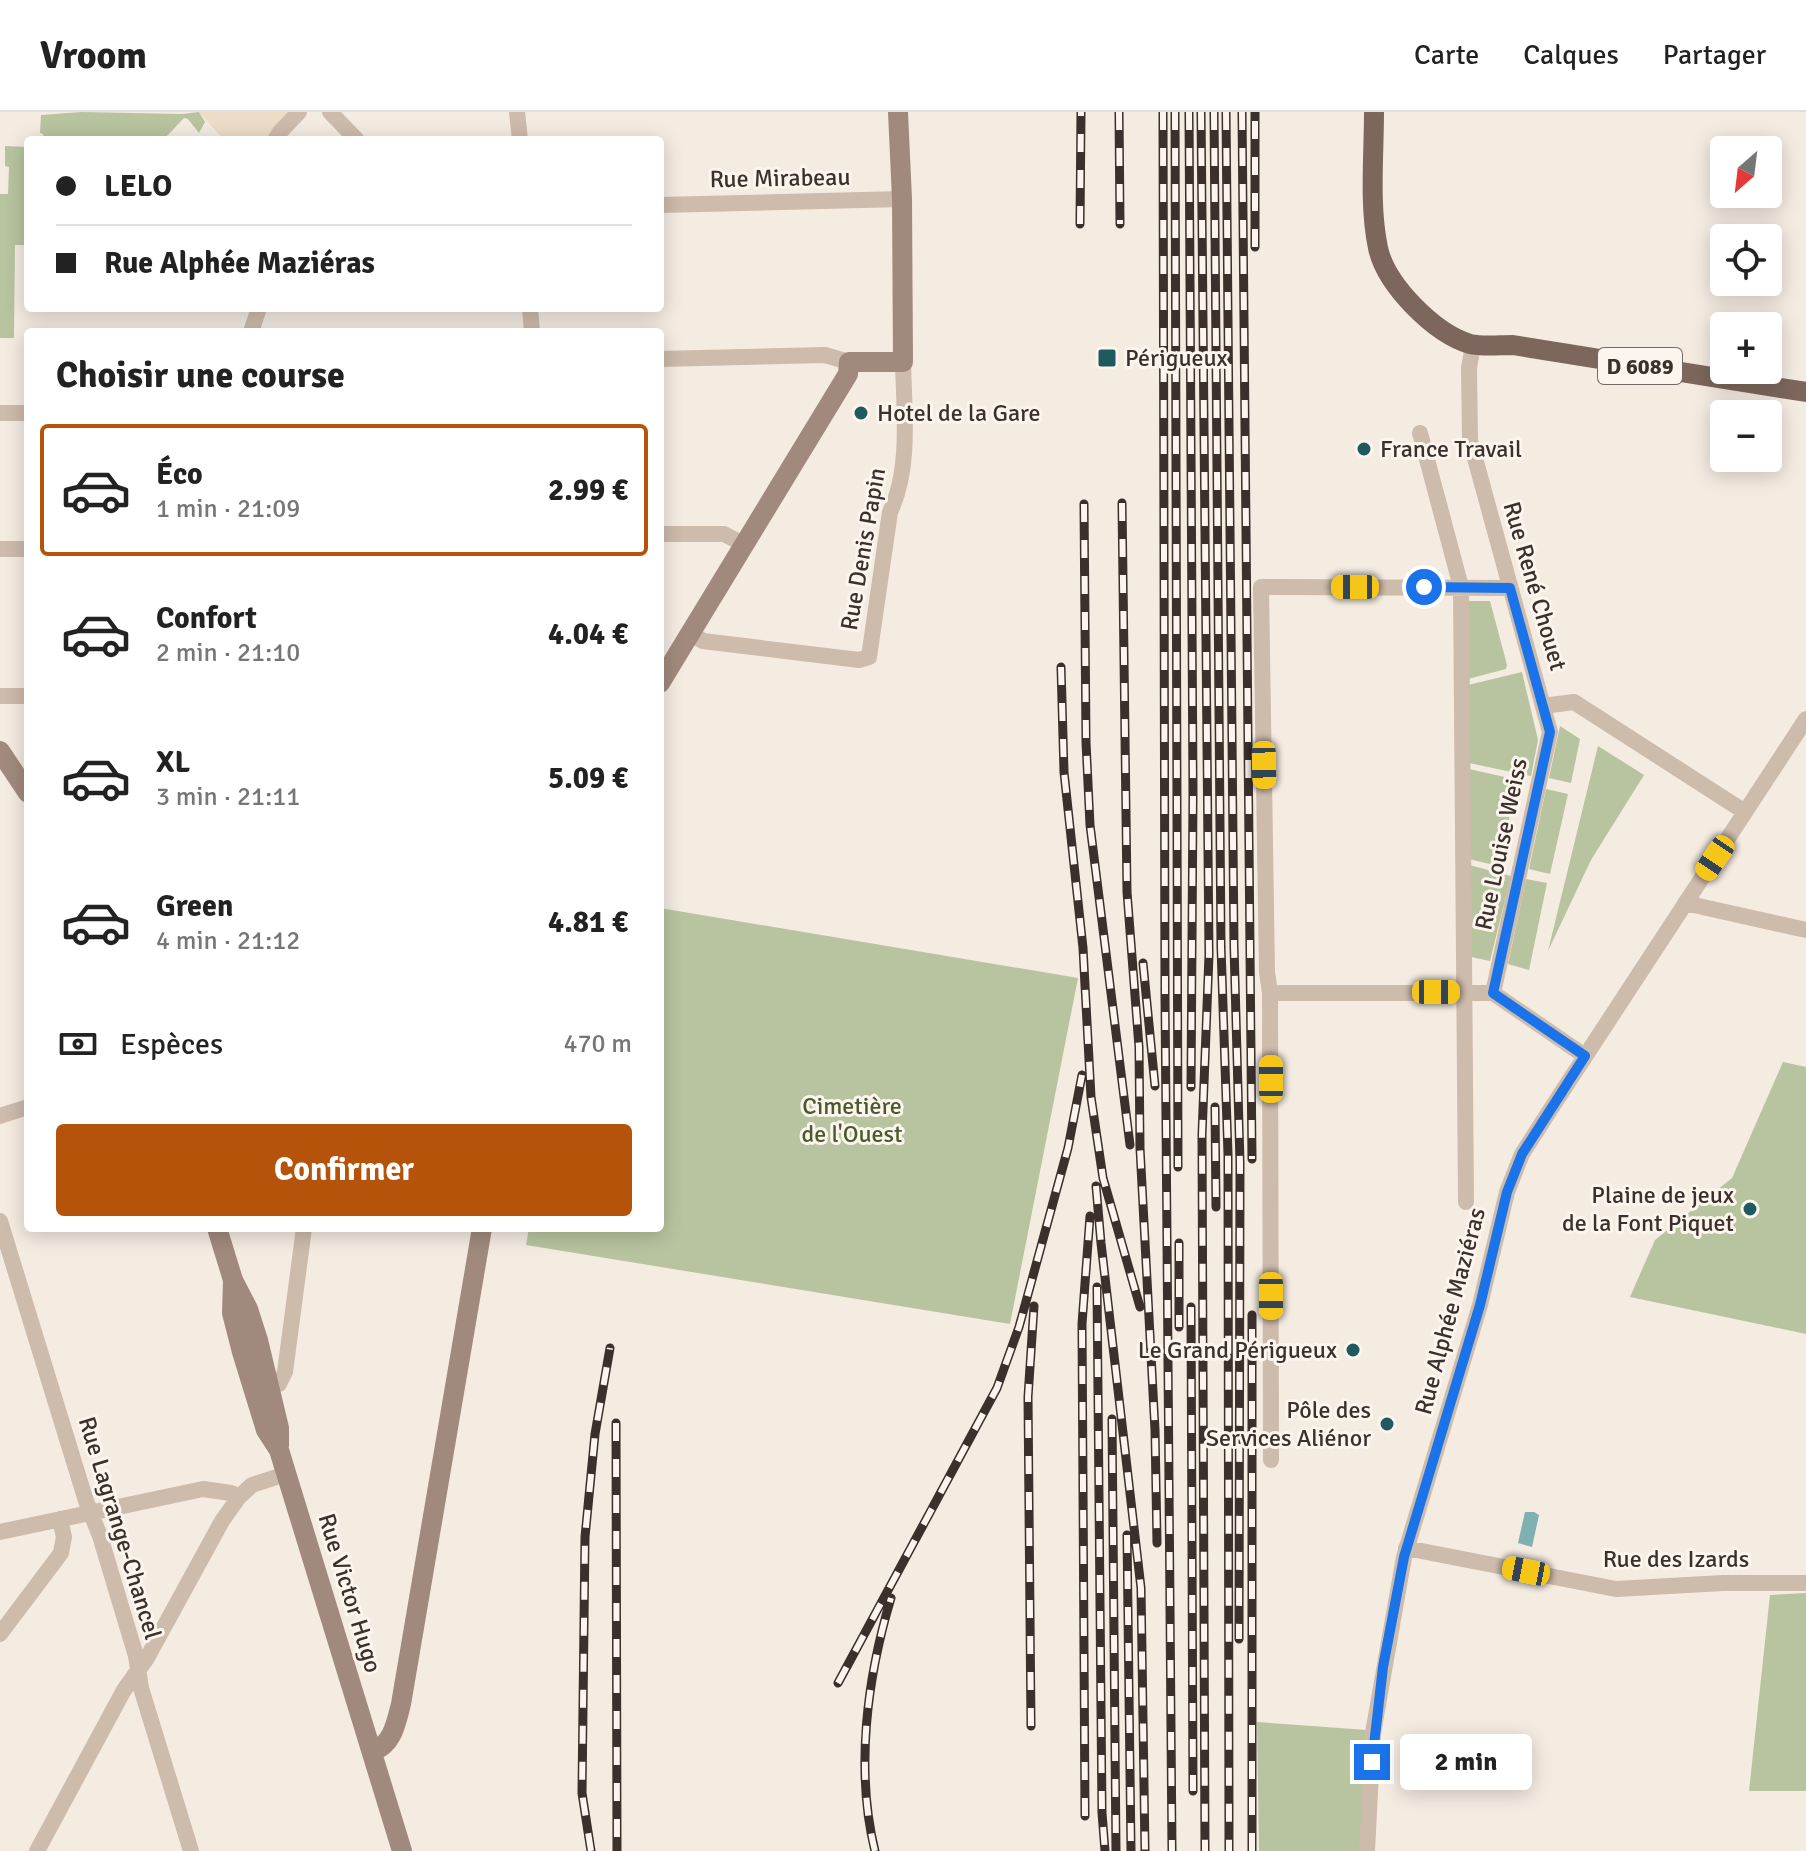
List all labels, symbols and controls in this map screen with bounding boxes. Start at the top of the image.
text: Vroom [40,32,147,79]
text: Carte [1414,38,1479,72]
text: Calques [1523,38,1619,72]
text: Partager [1663,38,1766,72]
north arrow [1710,136,1782,208]
map controls [1710,136,1782,472]
street label: Rue Mirabeau [709,162,851,194]
text: LELO [104,168,172,205]
button: locate [1710,224,1782,296]
text: Rue Alphée Maziéras [104,245,375,282]
button: + [1710,312,1782,384]
place label: Périgueux [1125,343,1228,373]
marker: Périgueux [1096,347,1118,369]
road number: D 6089 [1598,348,1682,384]
text: Choisir une course [56,353,345,398]
place label: Hotel de la Gare [877,398,1041,428]
button: − [1710,400,1782,472]
marker: Hotel de la Gare [852,404,870,422]
place label: France Travail [1380,434,1522,464]
marker: France Travail [1355,440,1373,458]
icon: car [60,454,132,526]
text: Éco [156,456,203,493]
street label: Rue Denis Papin [834,465,892,633]
text: 2.99 € [548,472,628,509]
text: 1 min · 21:09 [156,493,300,525]
street label: Rue René Chouet [1497,498,1573,674]
route start [1406,569,1442,605]
car [1331,575,1379,599]
icon: car [60,598,132,670]
text: Confort [156,600,257,637]
text: 4.04 € [548,616,628,653]
text: 2 min · 21:10 [156,637,300,669]
car [1252,741,1276,789]
icon: car [60,742,132,814]
text: XL [156,744,190,781]
street label: Rue Louise Weiss [1468,755,1534,933]
text: 5.09 € [548,760,628,797]
text: 3 min · 21:11 [156,781,300,813]
car [1692,831,1738,885]
icon: car [60,886,132,958]
text: Green [156,888,233,925]
text: 4.81 € [548,904,628,941]
text: 4 min · 21:12 [156,925,300,957]
car [1412,980,1460,1004]
icon: cash [56,1022,100,1066]
text: Espèces [120,1026,223,1063]
text: 470 m [563,1028,632,1060]
car [1259,1055,1283,1103]
park label: Cimetière de l'Ouest [801,1091,903,1149]
button: Confirmer [56,1124,632,1216]
place label: Plaine de jeux de la Font Piquet [1562,1180,1734,1238]
marker: Plaine de jeux de la Font Piquet [1741,1200,1759,1218]
street label: Rue Alphée Maziéras [1408,1204,1492,1418]
car [1259,1272,1283,1320]
place label: Le Grand Périgueux [1138,1335,1337,1365]
marker: Le Grand Périgueux [1344,1341,1362,1359]
place label: Pôle des Services Aliénor [1206,1395,1371,1453]
street label: Rue Lagrange-Chancel [72,1413,168,1643]
marker: Pôle des Services Aliénor [1378,1415,1396,1433]
street label: Rue Victor Hugo [312,1510,388,1676]
street label: Rue des Izards [1603,1544,1749,1574]
car [1500,1555,1552,1587]
callout: 2 min [1400,1734,1532,1790]
route end [1354,1744,1390,1780]
text: 2 min [1435,1746,1497,1778]

